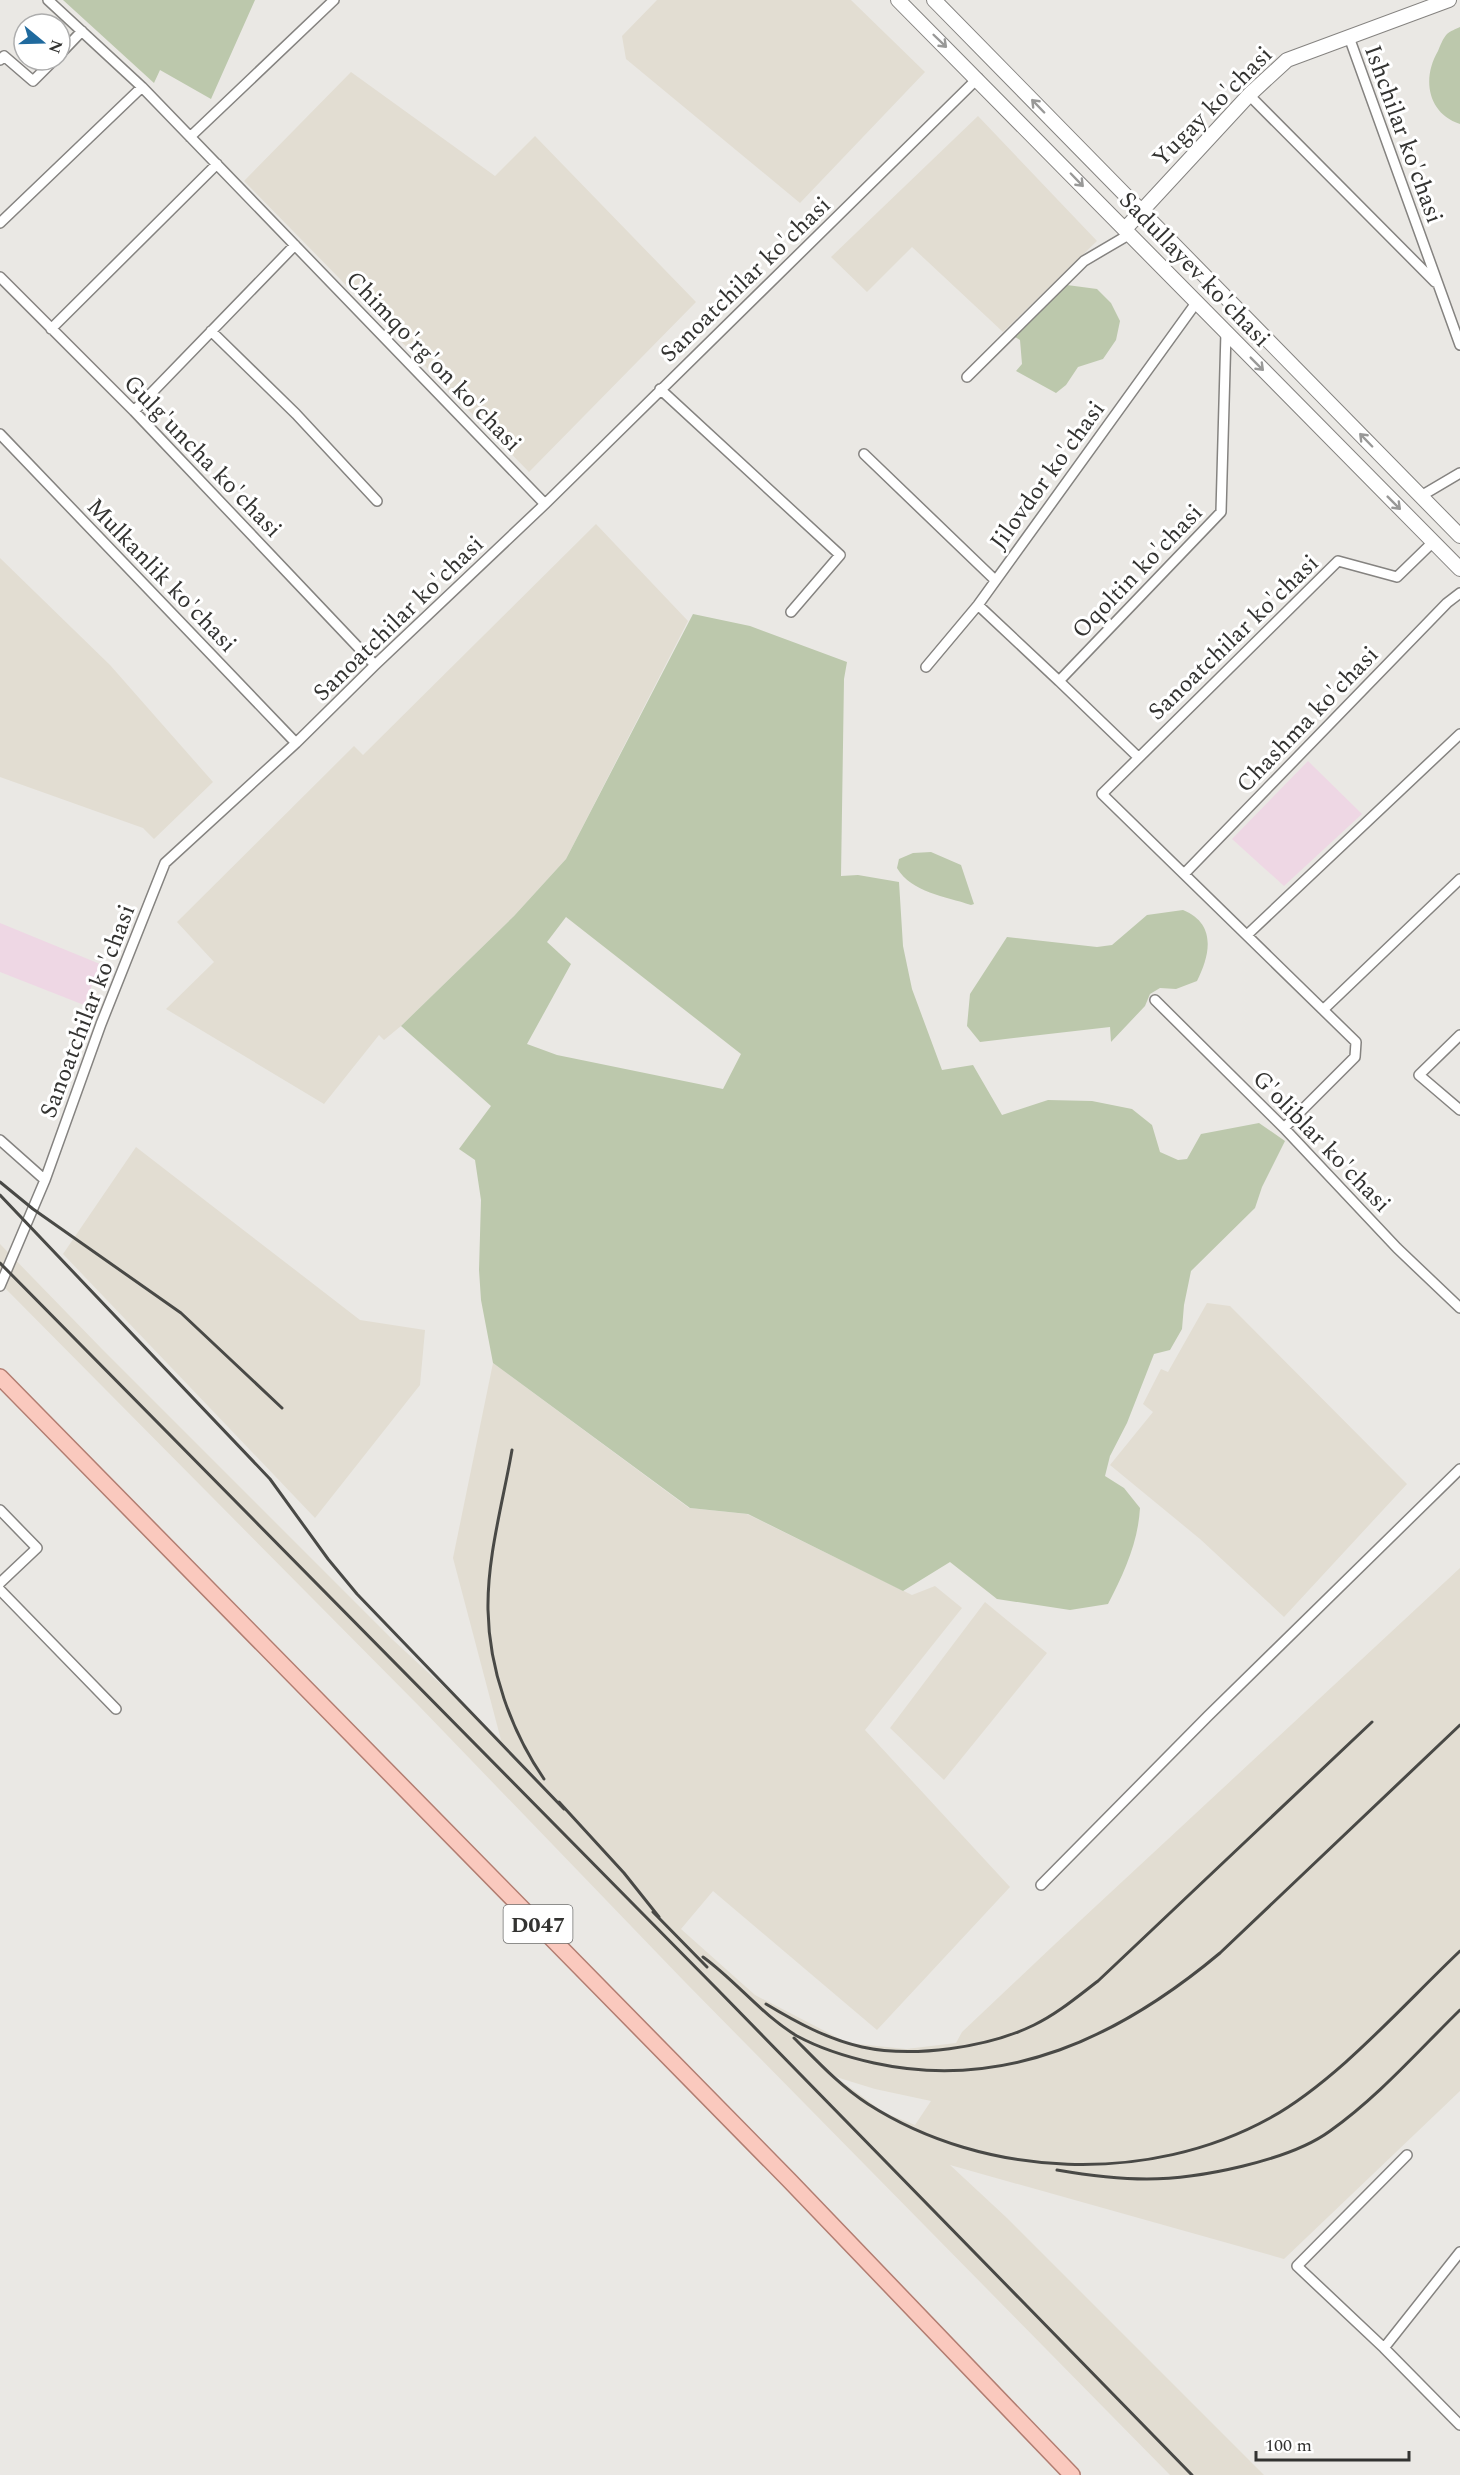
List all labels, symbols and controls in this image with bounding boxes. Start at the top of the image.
north arrow [12,12,72,72]
one-way arrow [932,34,947,48]
text: N [42,36,69,57]
street label: Yugay ko'chasi [1144,38,1281,175]
street label: Ishchilar ko'chasi [1354,40,1452,229]
one-way arrow [1031,98,1045,113]
one-way arrow [1070,172,1084,187]
street label: Sadullayev ko'chasi [1110,183,1278,356]
street label: Sanoatchilar ko'chasi [652,188,840,371]
street label: Chimqo'rg'on ko'chasi [337,263,530,461]
one-way arrow [1250,357,1265,372]
street label: Gulg'uncha ko'chasi [115,367,290,547]
street label: Jilovdor ko'chasi [981,393,1114,558]
one-way arrow [1358,432,1373,447]
street label: Mulkanlik ko'chasi [78,490,245,661]
one-way arrow [1387,495,1402,510]
street label: Oqoltin ko'chasi [1064,496,1212,647]
street label: Sanoatchilar ko'chasi [305,527,493,710]
street label: Sanoatchilar ko'chasi [1140,546,1328,729]
street label: Chashma ko'chasi [1228,638,1388,801]
street label: Sanoatchilar ko'chasi [31,899,145,1123]
street label: G'oliblar ko'chasi [1244,1062,1399,1221]
road number: D047 [504,1905,572,1943]
scale bar [1256,2424,1409,2462]
text: 100 m [1265,2432,1312,2459]

